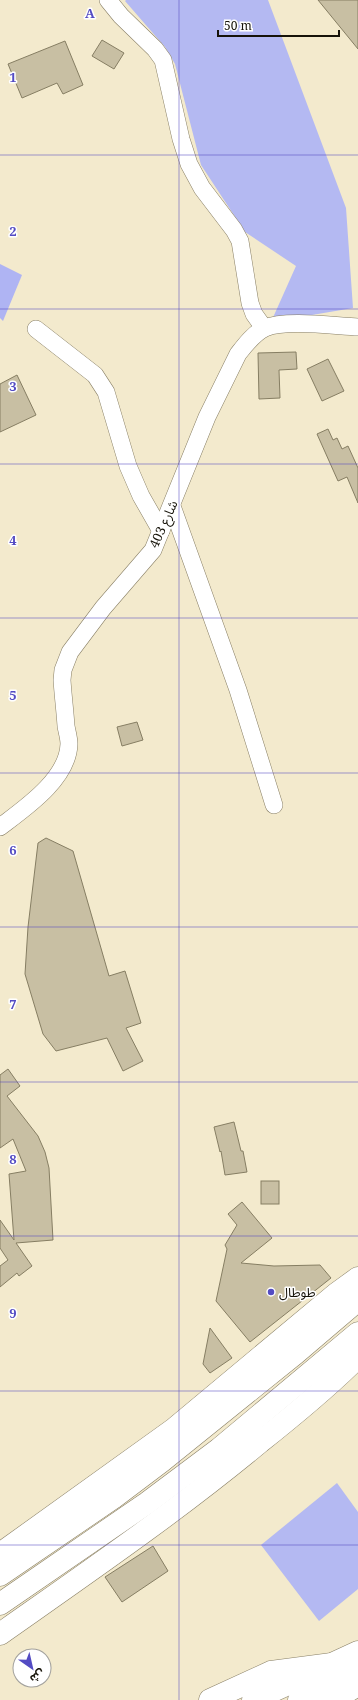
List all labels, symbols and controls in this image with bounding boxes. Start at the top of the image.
text: A [85,4,95,22]
scale bar [218,12,339,38]
text: 50 m [224,17,252,34]
text: 1 [9,68,17,86]
text: 2 [9,222,17,240]
text: 3 [9,377,17,395]
street label: شارع 403 [145,497,183,552]
text: 4 [9,531,17,549]
text: 5 [9,686,17,704]
text: 6 [9,841,17,859]
text: 7 [9,995,17,1013]
text: 8 [9,1150,17,1168]
place label: طوطال [279,1283,316,1301]
marker: طوطال [266,1287,276,1297]
text: 9 [9,1304,17,1322]
north arrow [12,1648,52,1688]
text: ش [27,1666,48,1687]

